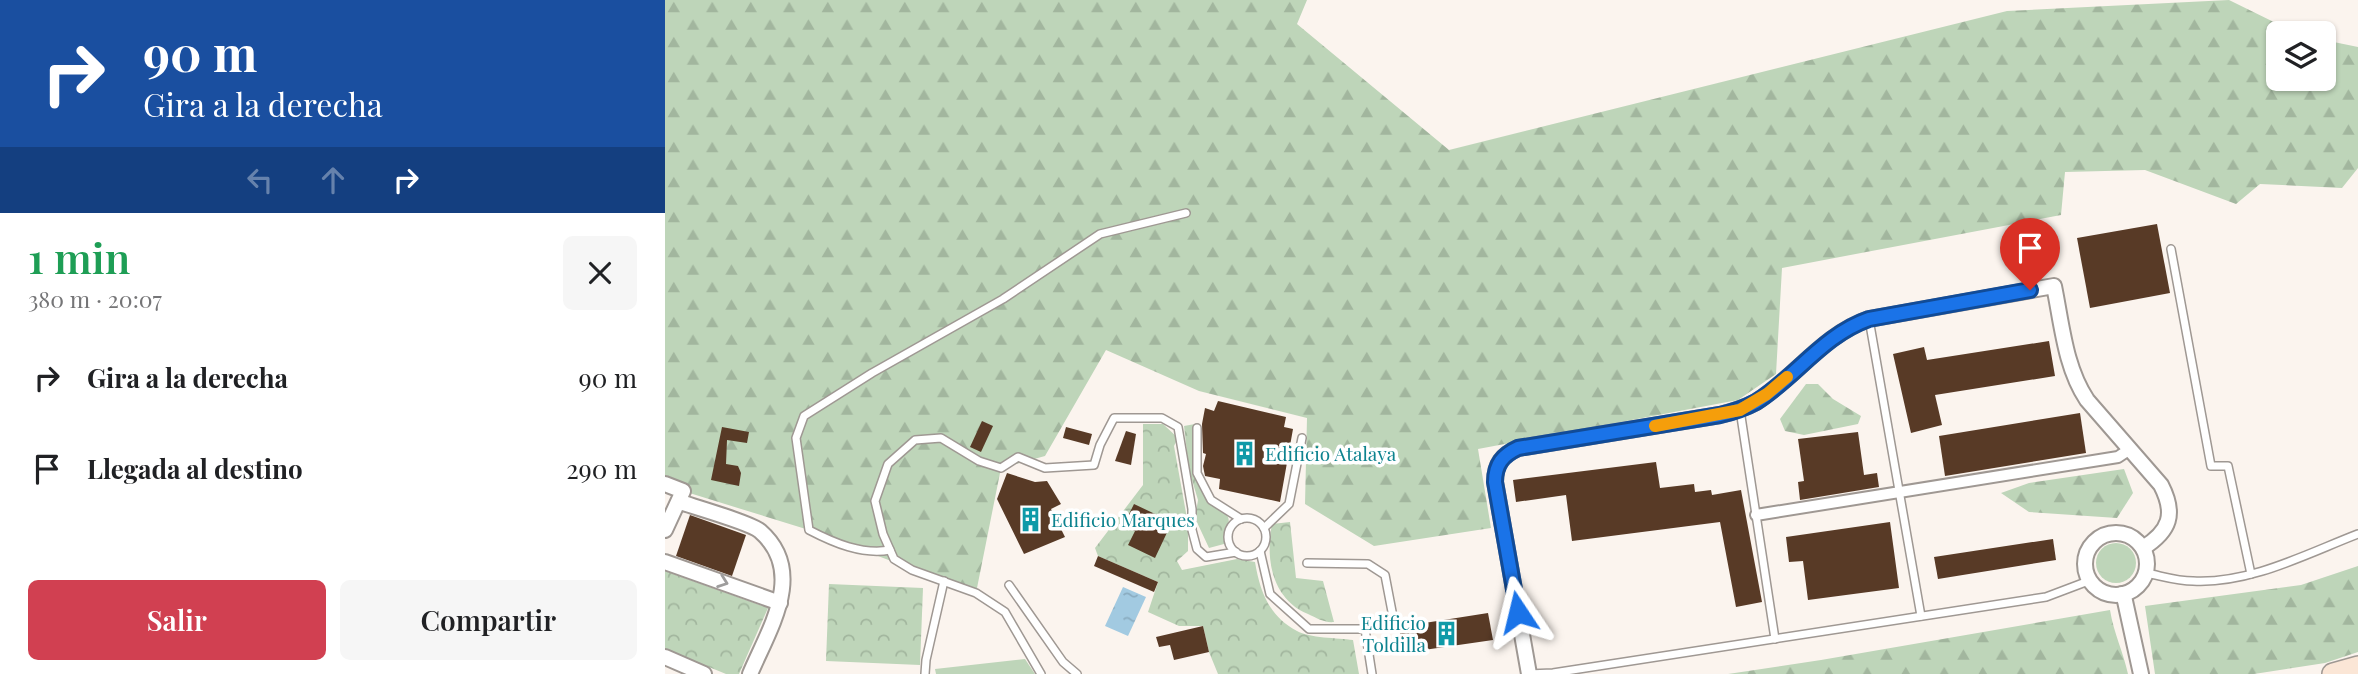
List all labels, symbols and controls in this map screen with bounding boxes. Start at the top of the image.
text: 90 m [143,19,257,84]
map controls [2266,21,2336,91]
button: layers [2266,21,2336,91]
icon: right [28,28,119,119]
text: Gira a la derecha [143,82,383,125]
icon: left [241,161,279,199]
icon: ahead [314,161,352,199]
icon: right [387,161,425,199]
pin [2000,218,2060,290]
text: 1 min [28,229,130,285]
icon: arrive [2011,229,2049,267]
button: close [563,236,637,310]
text: 380 m · 20:07 [28,283,162,314]
icon: right [28,359,66,397]
text: Gira a la derecha [87,360,288,395]
text: 90 m [579,360,637,395]
building icon: Edificio Atalaya [1231,439,1259,467]
place label: Edificio Atalaya [1265,440,1397,466]
icon: arrive [28,450,66,488]
text: Llegada al destino [87,451,303,486]
text: 290 m [566,451,637,486]
building icon: Edificio Marques [1017,505,1045,533]
place label: Edificio Marques [1051,506,1195,532]
one-way arrow [716,574,728,588]
position arrow [1481,575,1555,649]
button: Salir [28,580,326,660]
button: Compartir [340,580,637,660]
place label: Edificio Toldilla [1361,609,1427,657]
building icon: Edificio Toldilla [1432,619,1460,647]

